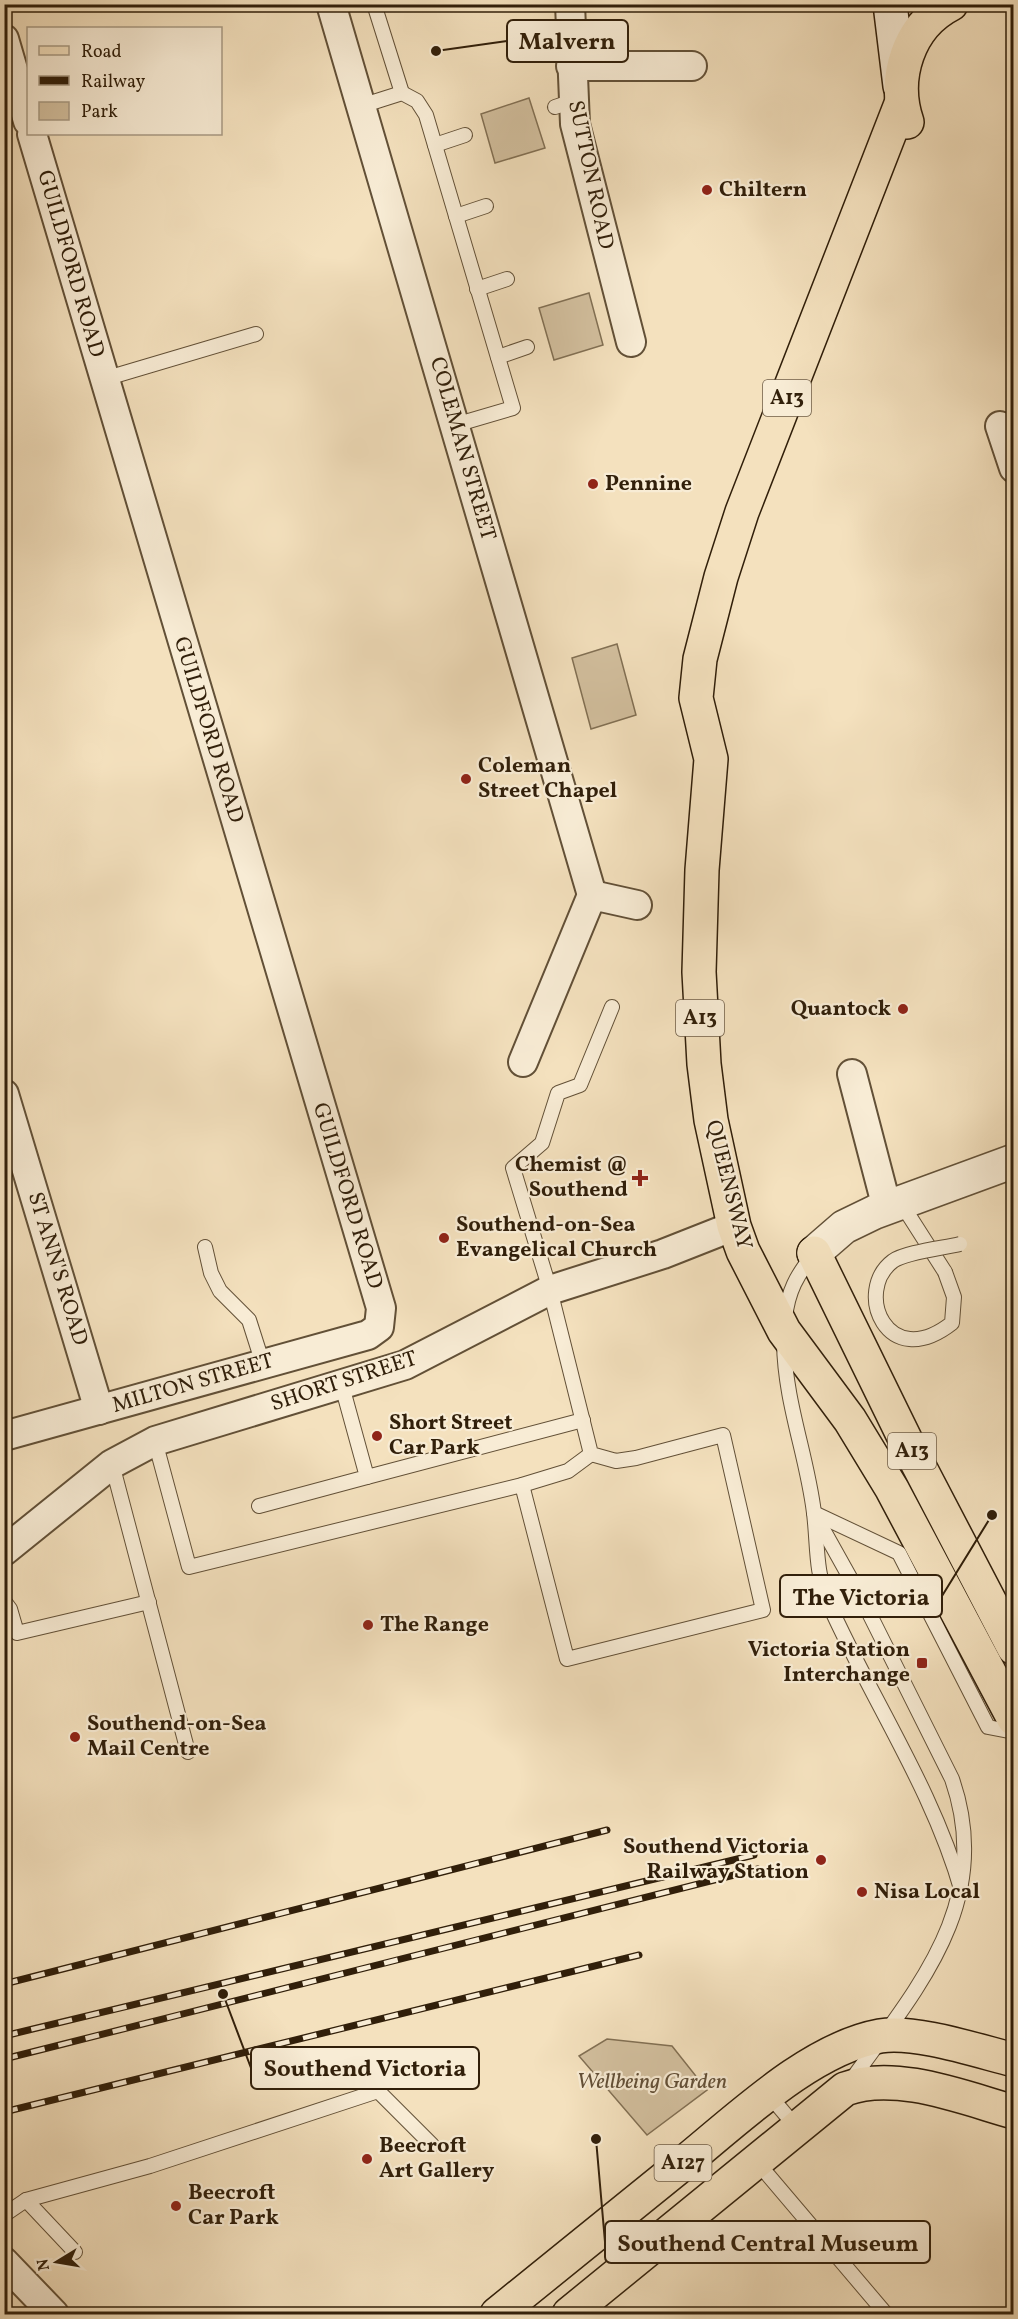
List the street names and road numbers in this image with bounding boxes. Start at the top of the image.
street label: SUTTON ROAD [559,98,621,252]
street label: GUILDFORD ROAD [28,167,112,361]
street label: COLEMAN STREET [421,354,503,545]
road number: A13 [763,380,811,416]
street label: GUILDFORD ROAD [165,633,251,827]
road number: A13 [676,1000,724,1036]
street label: GUILDFORD ROAD [304,1099,390,1293]
street label: QUEENSWAY [697,1117,759,1253]
street label: ST ANN'S ROAD [19,1188,95,1350]
street label: SHORT STREET [267,1344,421,1420]
street label: MILTON STREET [109,1346,277,1422]
road number: A13 [888,1433,936,1469]
road number: A127 [654,2145,712,2181]

